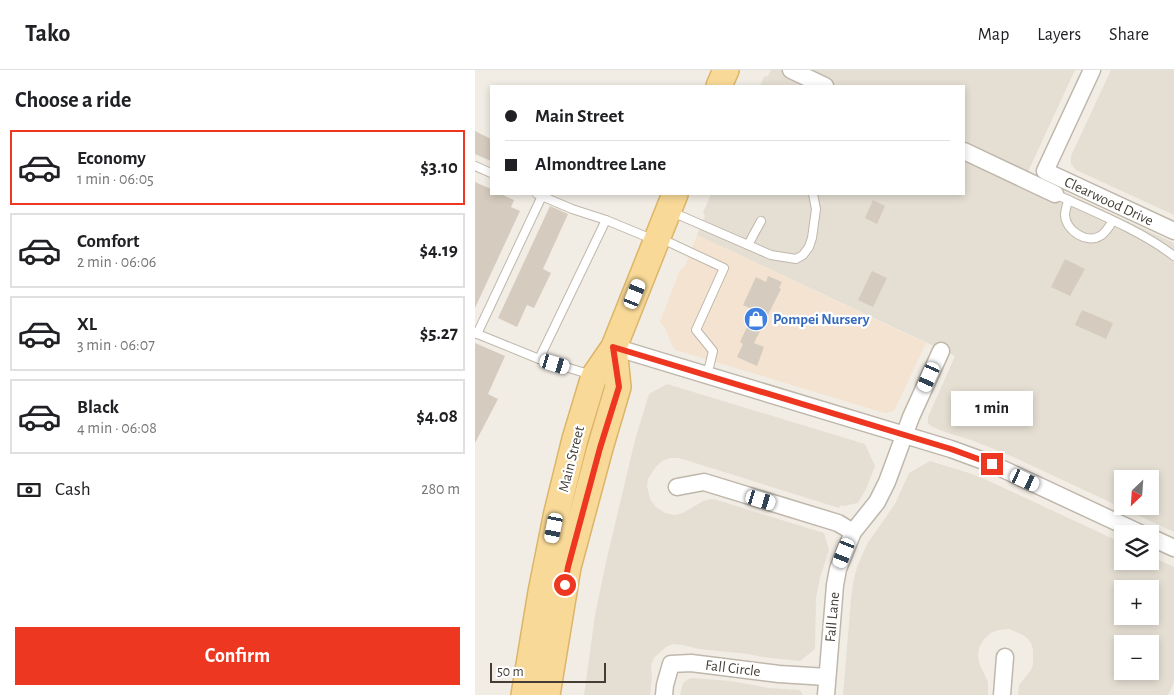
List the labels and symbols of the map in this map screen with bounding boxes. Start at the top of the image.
street label: Clearwood Drive [1062,174,1156,229]
car [622,277,647,311]
shop icon: Pompei Nursery [743,306,769,332]
place label: Pompei Nursery [773,312,870,327]
car [538,352,571,376]
car [916,360,941,394]
callout: 1 min [951,392,1033,426]
street label: Main Street [556,424,587,494]
route end [981,453,1003,475]
car [1008,467,1041,493]
north arrow [1114,470,1159,515]
car [744,488,777,512]
car [543,512,564,544]
car [831,536,856,570]
route start [554,574,576,596]
street label: Fall Lane [823,591,842,643]
street label: Fall Circle [704,658,762,679]
scale bar [490,660,606,683]

